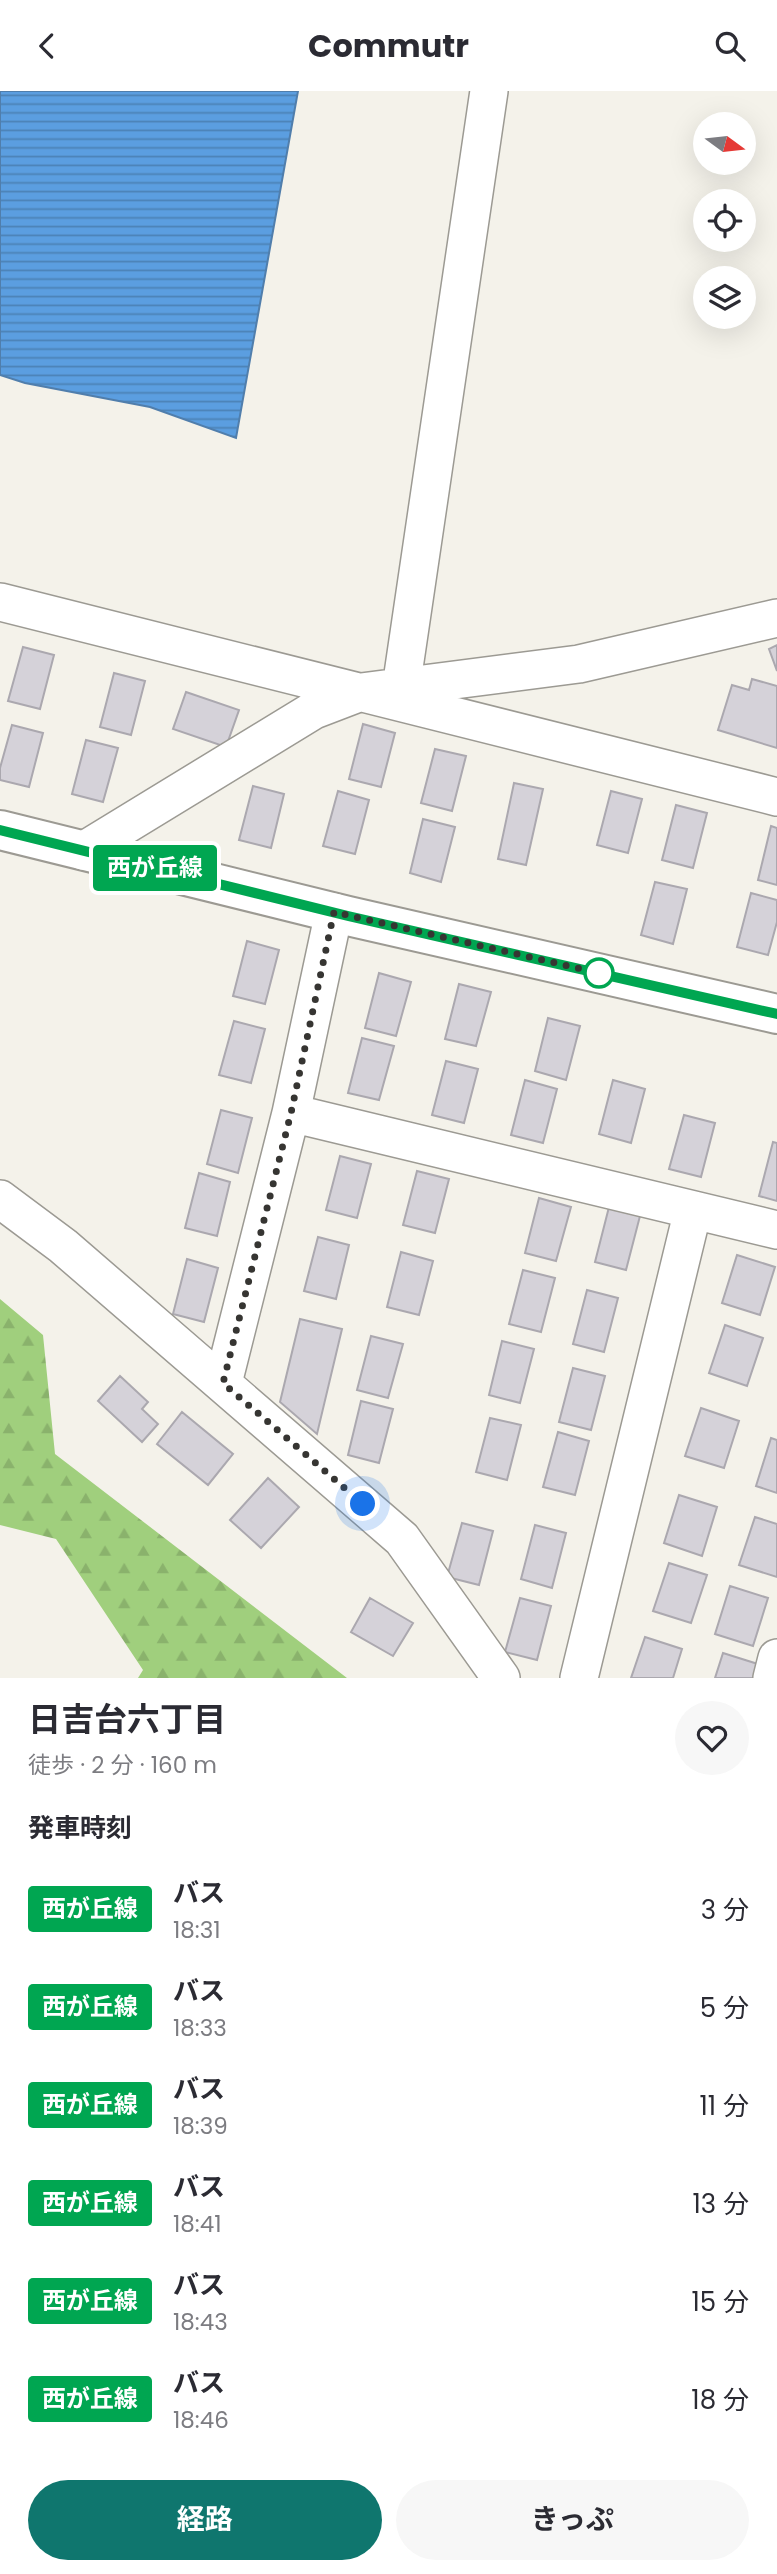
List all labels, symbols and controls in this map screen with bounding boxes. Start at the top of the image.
text: Commutr [308,23,469,68]
icon: back [28,27,66,65]
icon: search [711,27,749,65]
north arrow [693,112,756,175]
map controls [693,112,756,329]
button: locate [693,189,756,252]
button: layers [693,266,756,329]
line badge: 西が丘線 [106,845,204,891]
text: 西が丘線 [107,851,203,884]
unlabelled marker [584,958,614,988]
your location [345,1486,380,1521]
text: 日吉台六丁目 [28,1696,226,1743]
button: heart [675,1701,749,1775]
text: 徒歩 · 2 分 · 160 m [28,1749,217,1781]
text: 発車時刻 [28,1810,132,1846]
text: バス [173,1875,225,1911]
text: 西が丘線 [42,1892,138,1925]
text: 3 分 [701,1892,749,1928]
text: 18:31 [173,1914,221,1946]
text: バス [173,1973,225,2009]
text: 西が丘線 [42,1990,138,2023]
text: 5 分 [700,1990,749,2026]
text: 18:33 [173,2012,227,2044]
text: バス [173,2071,225,2107]
text: 西が丘線 [42,2088,138,2121]
text: 11 分 [699,2088,749,2124]
text: 18:39 [173,2110,228,2142]
text: バス [173,2169,225,2205]
text: 西が丘線 [42,2186,138,2219]
text: 13 分 [692,2186,749,2222]
text: 18:41 [173,2208,222,2240]
text: バス [173,2267,225,2303]
text: 西が丘線 [42,2284,138,2317]
text: 15 分 [691,2284,749,2320]
text: 18:43 [173,2306,228,2338]
text: バス [173,2365,225,2401]
text: 西が丘線 [42,2382,138,2415]
text: 18 分 [691,2382,749,2418]
text: 18:46 [173,2404,229,2436]
button: 経路 [28,2480,382,2560]
button: きっぷ [396,2480,749,2560]

